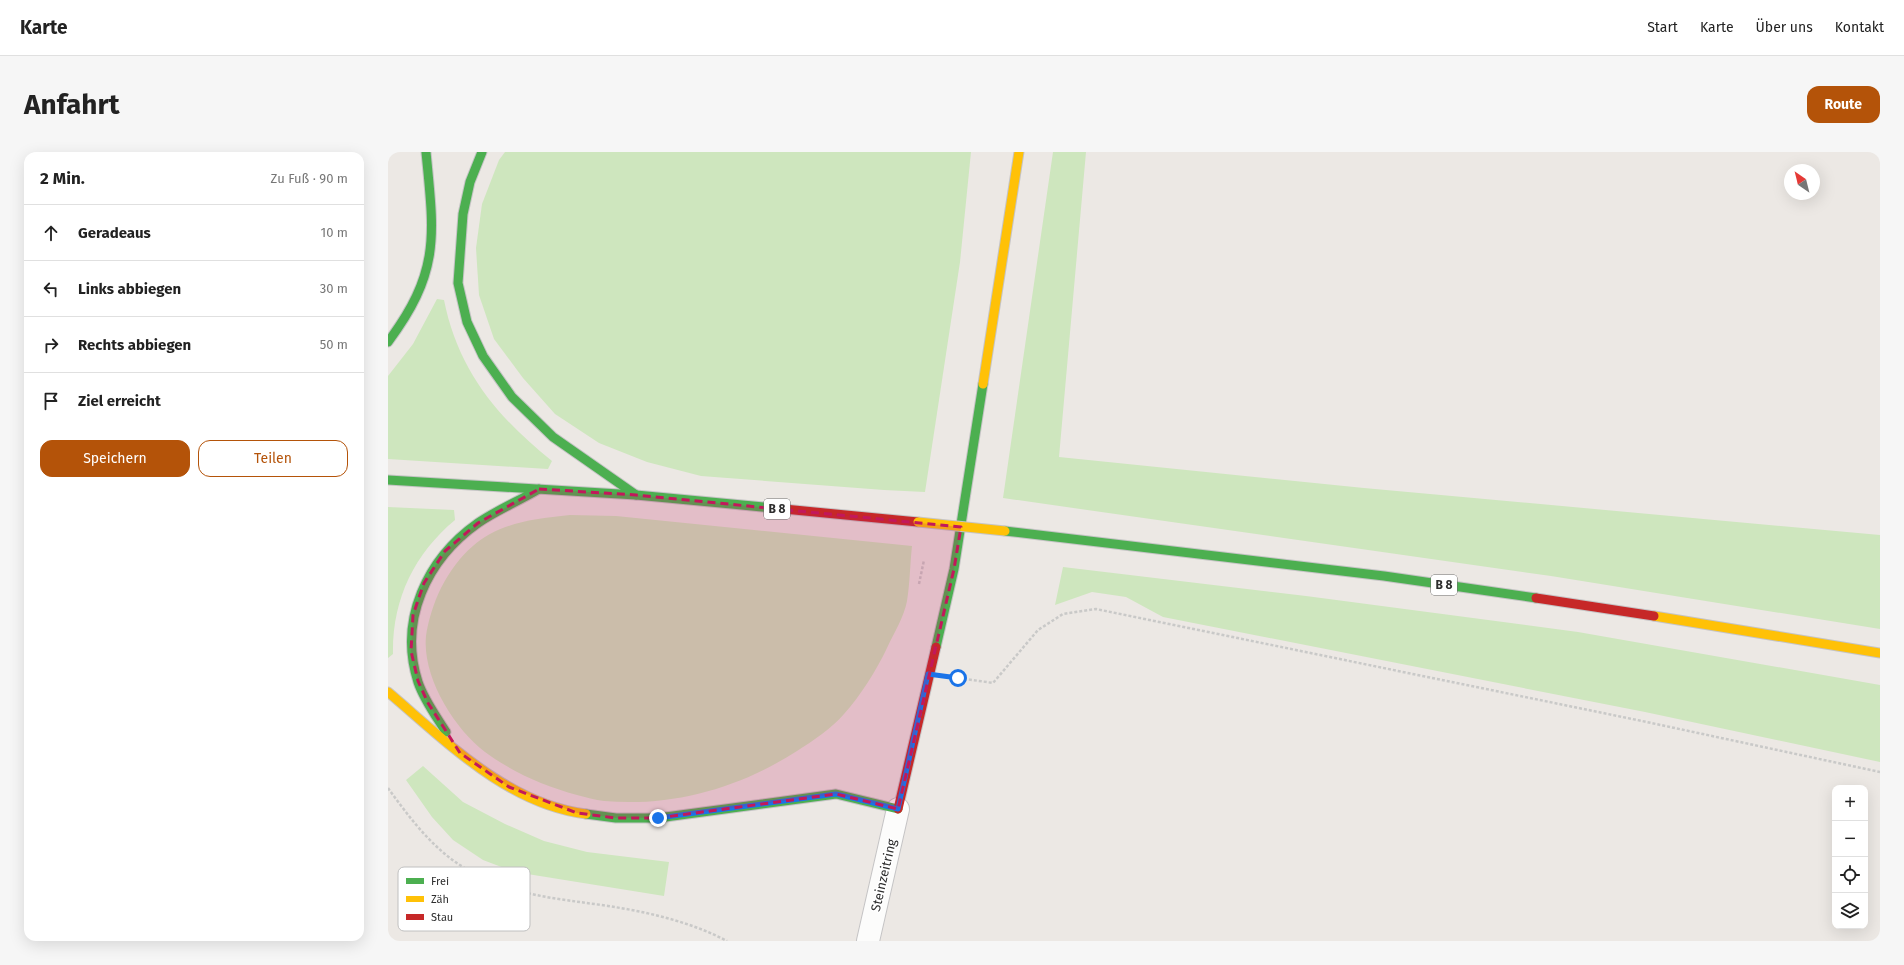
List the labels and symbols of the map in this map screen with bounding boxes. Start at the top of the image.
north arrow [1784,164,1820,200]
road number: B 8 [764,499,790,519]
road number: B 8 [1431,575,1457,595]
route start [949,669,967,687]
route end [649,809,667,827]
street label: Steinzeitring [868,837,899,913]
legend [398,867,530,931]
text: Frei [431,875,449,888]
text: Zäh [431,893,449,906]
text: Stau [431,911,453,924]

